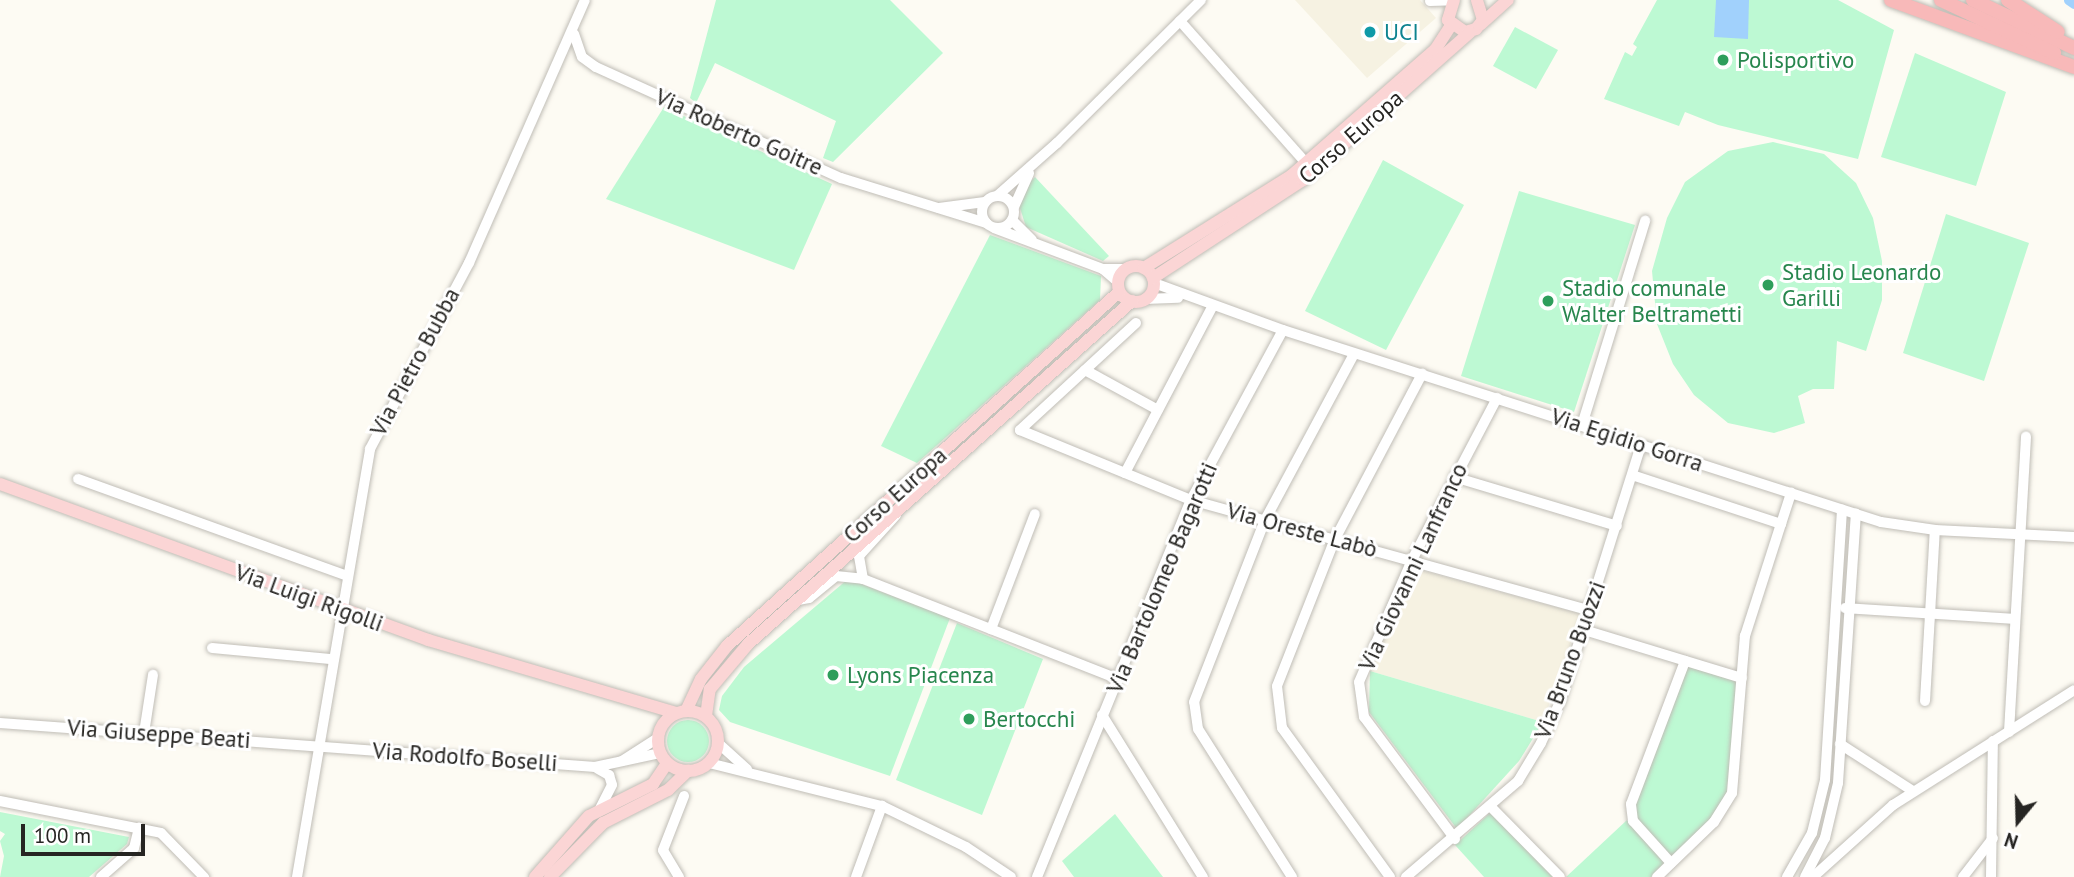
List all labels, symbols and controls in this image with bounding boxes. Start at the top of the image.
place label: UCI [1384,18,1419,46]
marker: UCI [1362,24,1378,40]
place label: Polisportivo [1737,46,1854,74]
marker: Polisportivo [1715,52,1731,68]
street label: Via Roberto Goitre [651,83,827,181]
street label: Corso Europa [1293,84,1409,190]
place label: Stadio Leonardo Garilli [1782,258,1941,312]
place label: Stadio comunale Walter Beltrametti [1562,274,1742,328]
marker: Stadio Leonardo Garilli [1760,277,1776,293]
street label: Via Pietro Bubba [364,283,466,441]
marker: Stadio comunale Walter Beltrametti [1540,293,1556,309]
street label: Via Egidio Gorra [1548,402,1706,478]
street label: Corso Europa [838,441,952,549]
street label: Via Bartolomeo Bagarotti [1101,458,1223,698]
street label: Via Giovanni Lanfranco [1353,459,1473,675]
street label: Via Oreste Labò [1224,497,1380,563]
street label: Via Luigi Rigolli [231,558,387,638]
street label: Via Bruno Buozzi [1529,577,1611,743]
place label: Lyons Piacenza [847,661,994,689]
marker: Lyons Piacenza [825,667,841,683]
place label: Bertocchi [983,705,1075,733]
marker: Bertocchi [961,711,977,727]
street label: Via Giuseppe Beati [66,714,252,754]
street label: Via Rodolfo Boselli [372,737,558,777]
north arrow [1983,786,2053,856]
scale bar [24,810,149,854]
text: 100 m [34,822,91,849]
text: N [2001,827,2021,854]

